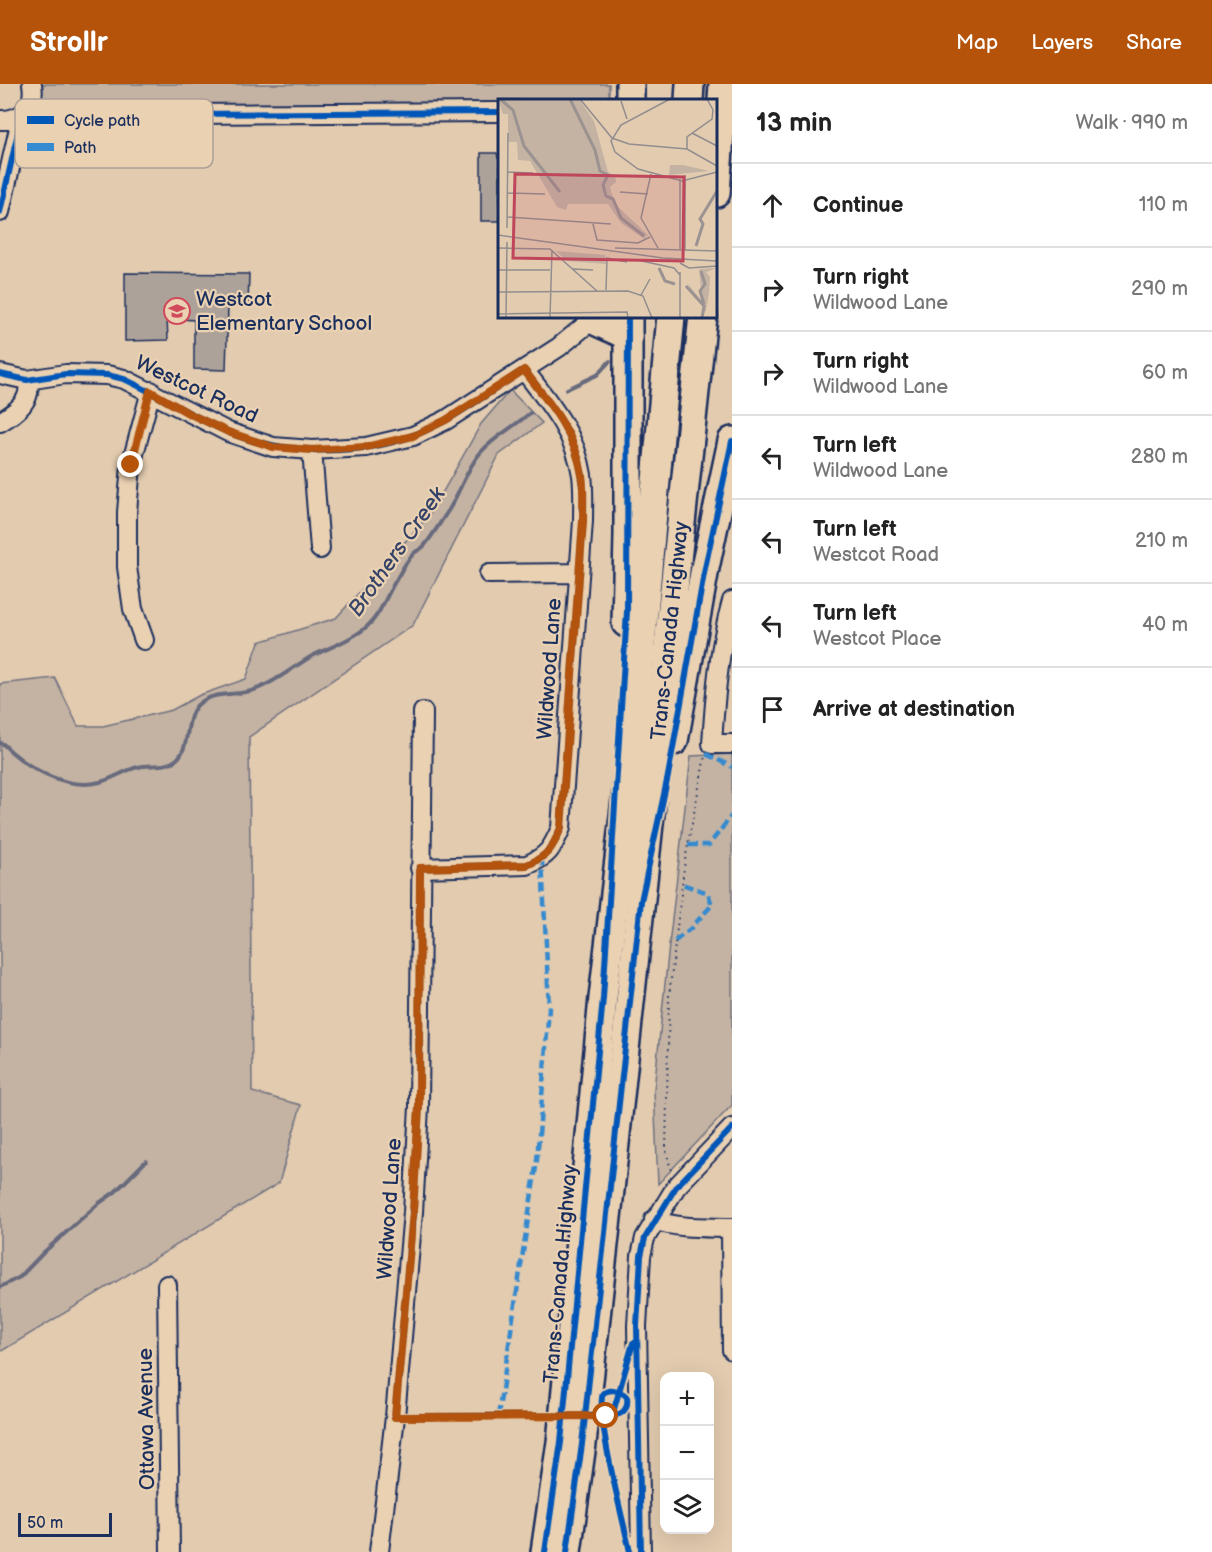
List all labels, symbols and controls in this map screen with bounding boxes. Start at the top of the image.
text: Strollr [30,26,108,59]
text: Map [956,30,998,55]
text: Layers [1031,30,1093,55]
text: Share [1126,30,1182,55]
legend [15,99,213,168]
inset map [498,99,717,318]
text: 13 min [756,108,832,139]
text: Walk · 990 m [1075,111,1188,135]
text: Cycle path [64,112,140,131]
text: Path [64,139,96,158]
icon: ahead [756,189,789,222]
text: Continue [813,192,903,219]
text: 110 m [1139,193,1188,217]
text: Turn right [813,264,909,291]
icon: right [756,273,789,306]
text: 290 m [1131,277,1188,301]
place label: Westcot Elementary School [196,287,372,336]
text: Wildwood Lane [813,291,948,315]
school or university icon: Westcot Elementary School [162,296,192,326]
text: Turn right [813,348,909,375]
street label: Westcot Road [132,350,262,429]
icon: right [756,357,789,390]
text: 60 m [1142,361,1188,385]
text: Wildwood Lane [813,375,948,399]
text: Turn left [813,432,897,459]
icon: left [756,441,789,474]
text: 280 m [1131,445,1188,469]
route end [117,451,143,477]
text: Wildwood Lane [813,459,948,483]
water label: Brothers Creek [343,481,452,622]
text: Turn left [813,516,897,543]
street label: Trans-Canada Highway [646,520,694,741]
icon: left [756,525,789,558]
text: 210 m [1135,529,1188,553]
text: Westcot Road [813,543,939,567]
street label: Wildwood Lane [532,597,567,741]
text: Turn left [813,600,897,627]
icon: left [756,609,789,642]
text: 40 m [1142,613,1188,637]
text: Westcot Place [813,627,941,651]
icon: arrive [756,693,789,726]
text: Arrive at destination [813,696,1015,723]
street label: Wildwood Lane [372,1137,407,1281]
street label: Trans-Canada Highway [538,1163,583,1385]
street label: Ottawa Avenue [133,1348,160,1490]
map controls [660,1372,714,1534]
button: + [660,1372,714,1426]
route start [592,1402,618,1428]
button: − [660,1426,714,1480]
button: layers [660,1480,714,1534]
scale bar [18,1510,112,1538]
text: 50 m [27,1514,63,1533]

